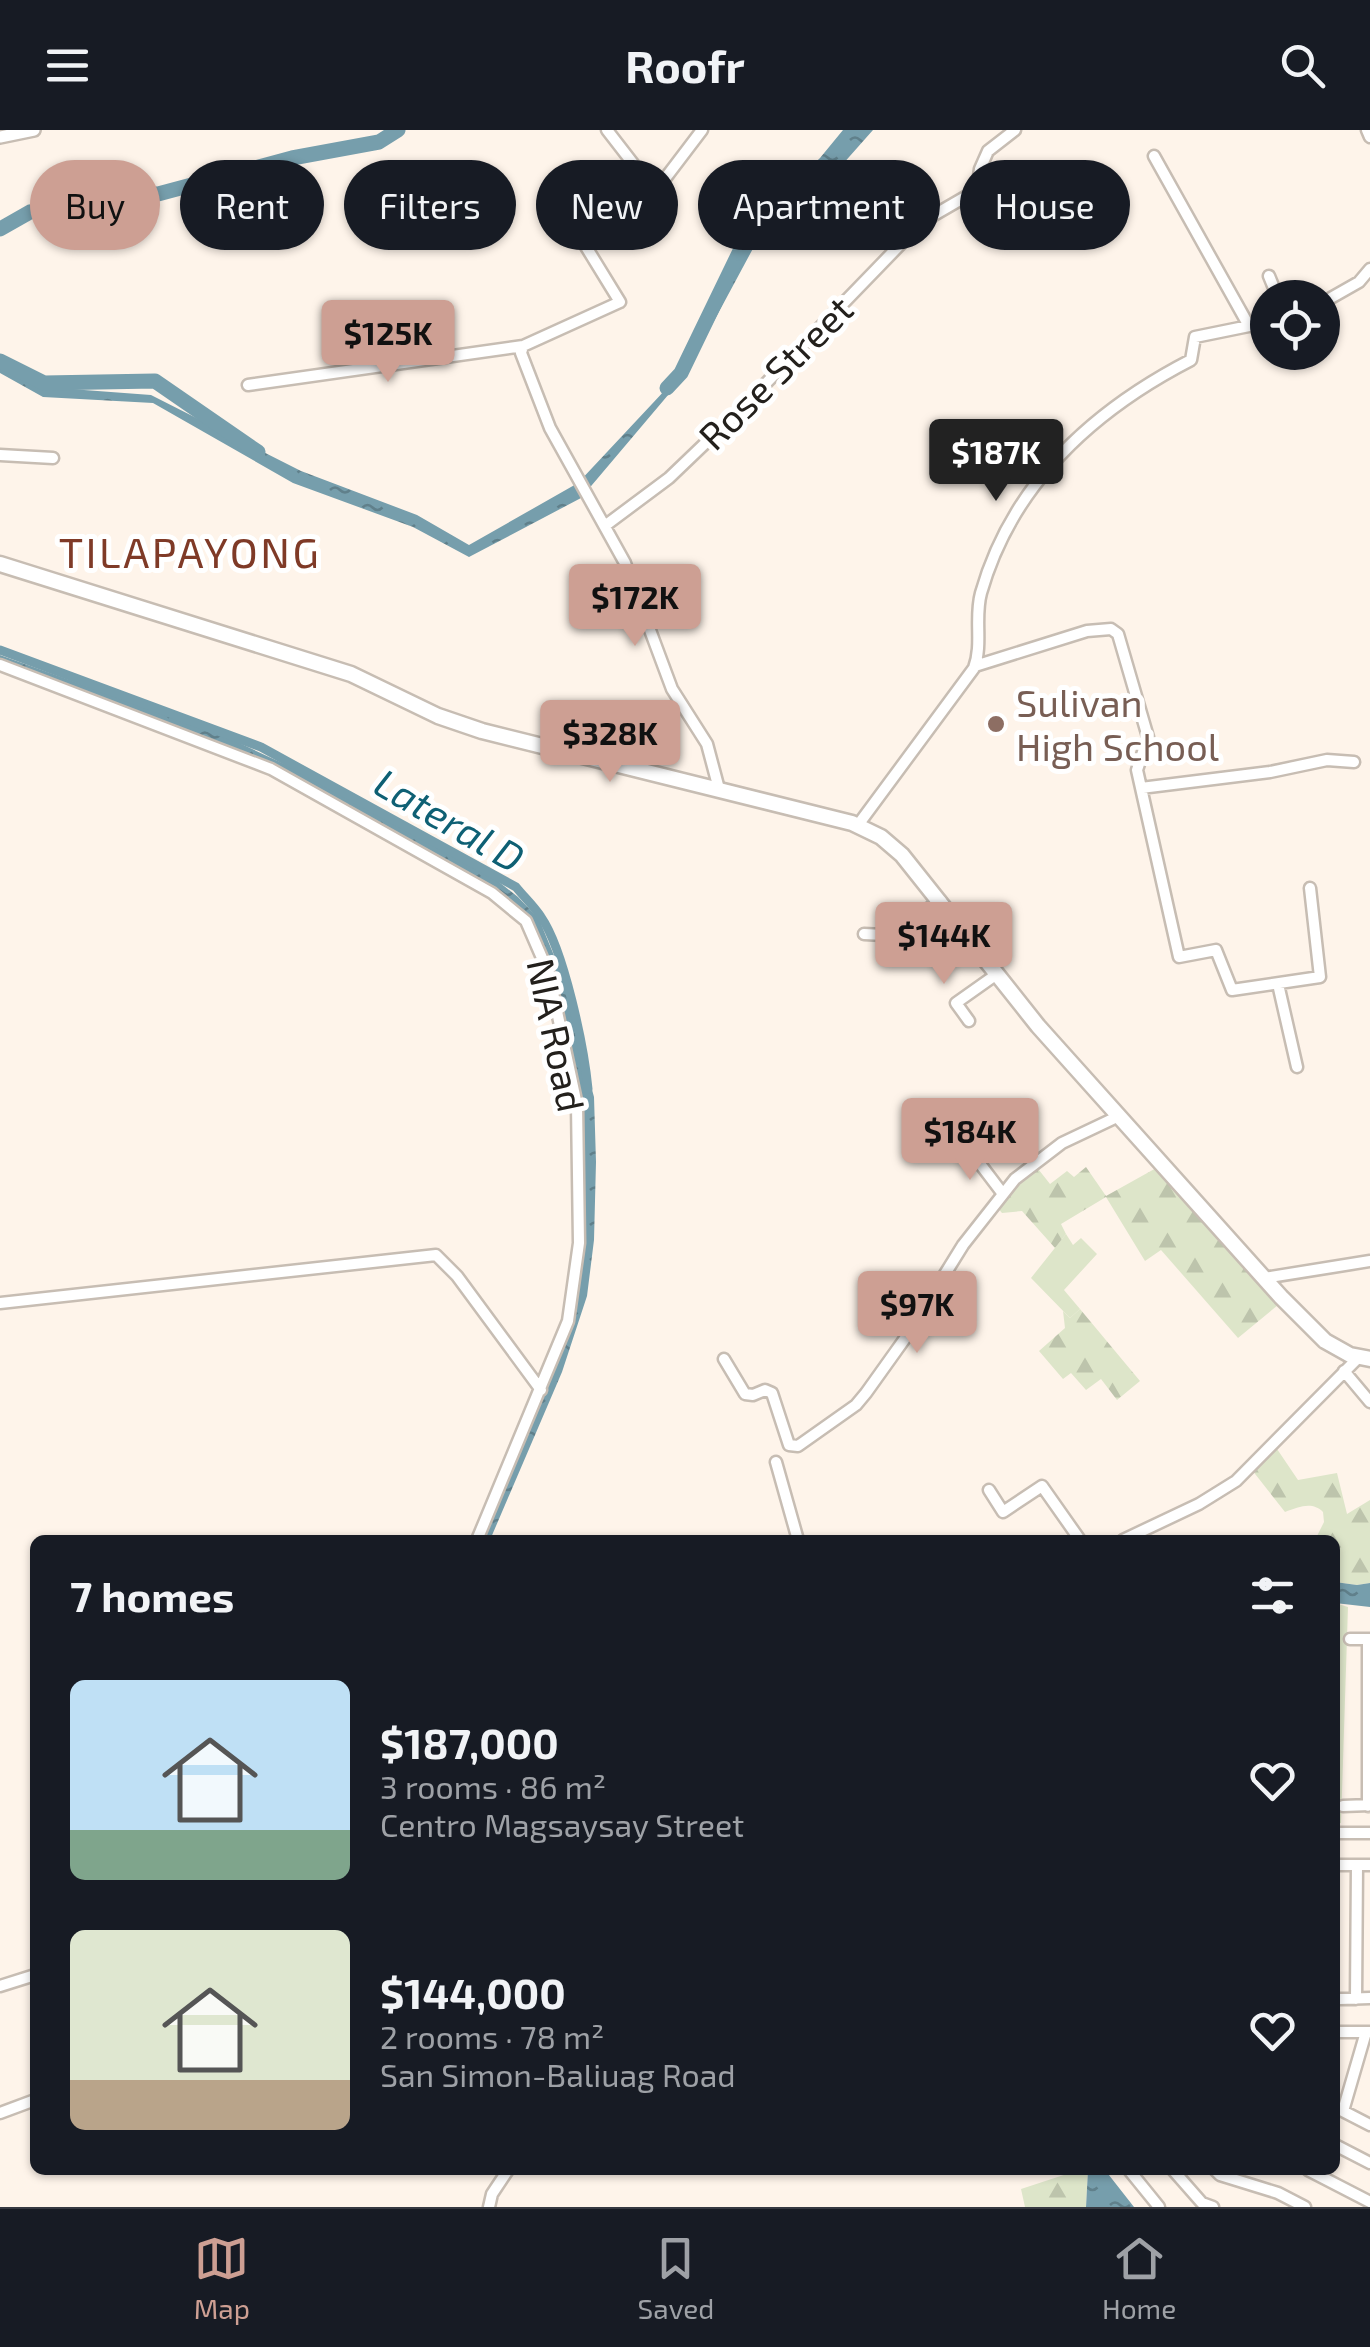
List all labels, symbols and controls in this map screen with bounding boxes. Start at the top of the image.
icon: menu [40,38,95,93]
text: Roofr [625,38,745,92]
icon: search [1275,38,1330,93]
chip: Buy [30,160,160,250]
chip: Rent [180,160,324,250]
chip: Filters [344,160,516,250]
chip: New [536,160,678,250]
chip: Apartment [698,160,940,250]
chip: House [960,160,1130,250]
map controls [1250,280,1340,370]
button: locate [1250,280,1340,370]
street label: Rose Street [688,285,862,459]
pin: $125K [318,300,458,385]
text: $125K [344,313,432,351]
pin: $187K [926,419,1066,504]
text: $187K [951,432,1041,470]
district label: TILAPAYONG [59,526,321,576]
pin: $172K [565,564,705,649]
text: $172K [591,577,679,615]
place label: Sulivan High School [1016,679,1219,769]
pin: $328K [540,700,680,785]
text: $328K [562,713,658,751]
marker: Sulivan High School [985,713,1007,735]
water label: Lateral D [367,757,533,881]
pin: $144K [874,902,1014,987]
text: $144K [897,915,991,953]
street label: NIA Road [518,954,596,1116]
pin: $184K [900,1098,1040,1183]
text: $184K [924,1111,1017,1149]
pin: $97K [858,1271,976,1356]
text: $97K [880,1284,954,1322]
icon: filters [1245,1568,1300,1623]
text: 7 homes [70,1570,234,1620]
text: $187,000 [380,1717,559,1767]
icon: home [150,1720,270,1840]
icon: heart [1245,1753,1300,1808]
text: 3 rooms · 86 m² [380,1767,606,1805]
text: Centro Magsaysay Street [380,1805,744,1843]
text: $144,000 [380,1967,566,2017]
icon: home [150,1970,270,2090]
icon: heart [1245,2003,1300,2058]
text: 2 rooms · 78 m² [380,2017,604,2055]
text: San Simon-Baliuag Road [380,2055,736,2093]
tab: Map [194,2231,250,2325]
tab: Saved [638,2231,714,2325]
tab: Home [1102,2231,1176,2325]

